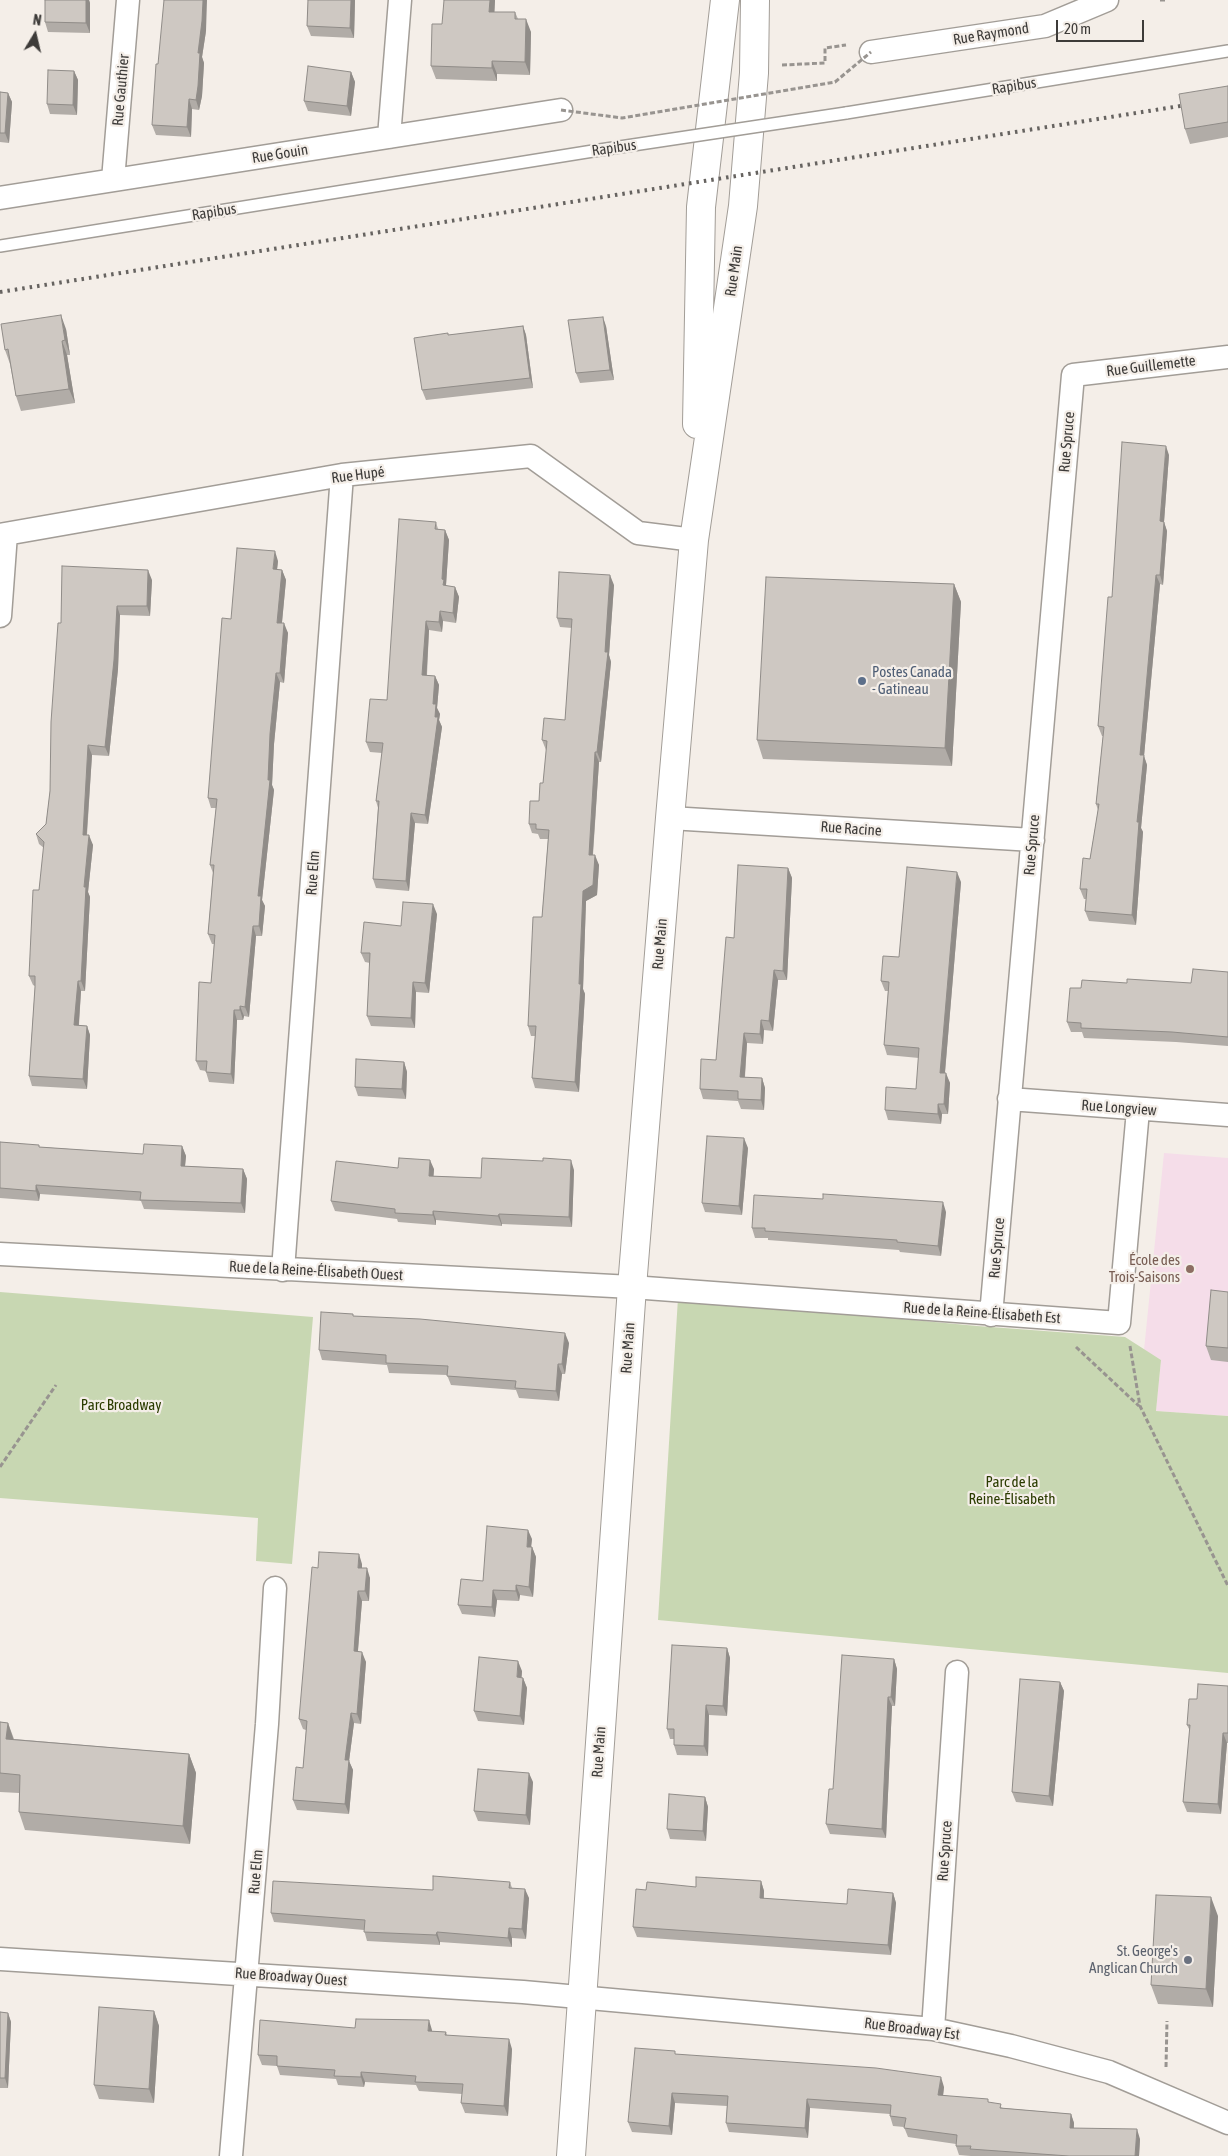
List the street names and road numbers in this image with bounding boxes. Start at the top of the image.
street label: Rue Raymond [952,19,1030,49]
street label: Rue Gauthier [109,53,133,127]
street label: Rapibus [991,74,1037,98]
street label: Rapibus [591,136,637,160]
street label: Rue Gouin [251,141,309,167]
street label: Rapibus [191,200,237,224]
street label: Rue Main [722,244,746,298]
street label: Rue Guillemette [1105,352,1197,380]
street label: Rue Spruce [1055,411,1079,473]
street label: Rue Hupé [330,463,386,487]
street label: Rue Spruce [1020,814,1044,876]
street label: Rue Racine [820,818,882,840]
street label: Rue Elm [302,850,324,896]
street label: Rue Main [649,918,671,970]
street label: Rue Longview [1081,1096,1157,1120]
street label: Rue Spruce [985,1217,1009,1279]
street label: Rue de la Reine-Élisabeth Ouest [229,1257,403,1285]
street label: Rue de la Reine-Élisabeth Est [903,1299,1061,1327]
street label: Rue Main [617,1322,639,1374]
street label: Rue Main [588,1726,610,1778]
street label: Rue Spruce [934,1820,956,1882]
street label: Rue Elm [245,1849,267,1895]
street label: Rue Broadway Ouest [234,1964,348,1990]
street label: Rue Broadway Est [863,2014,961,2044]

